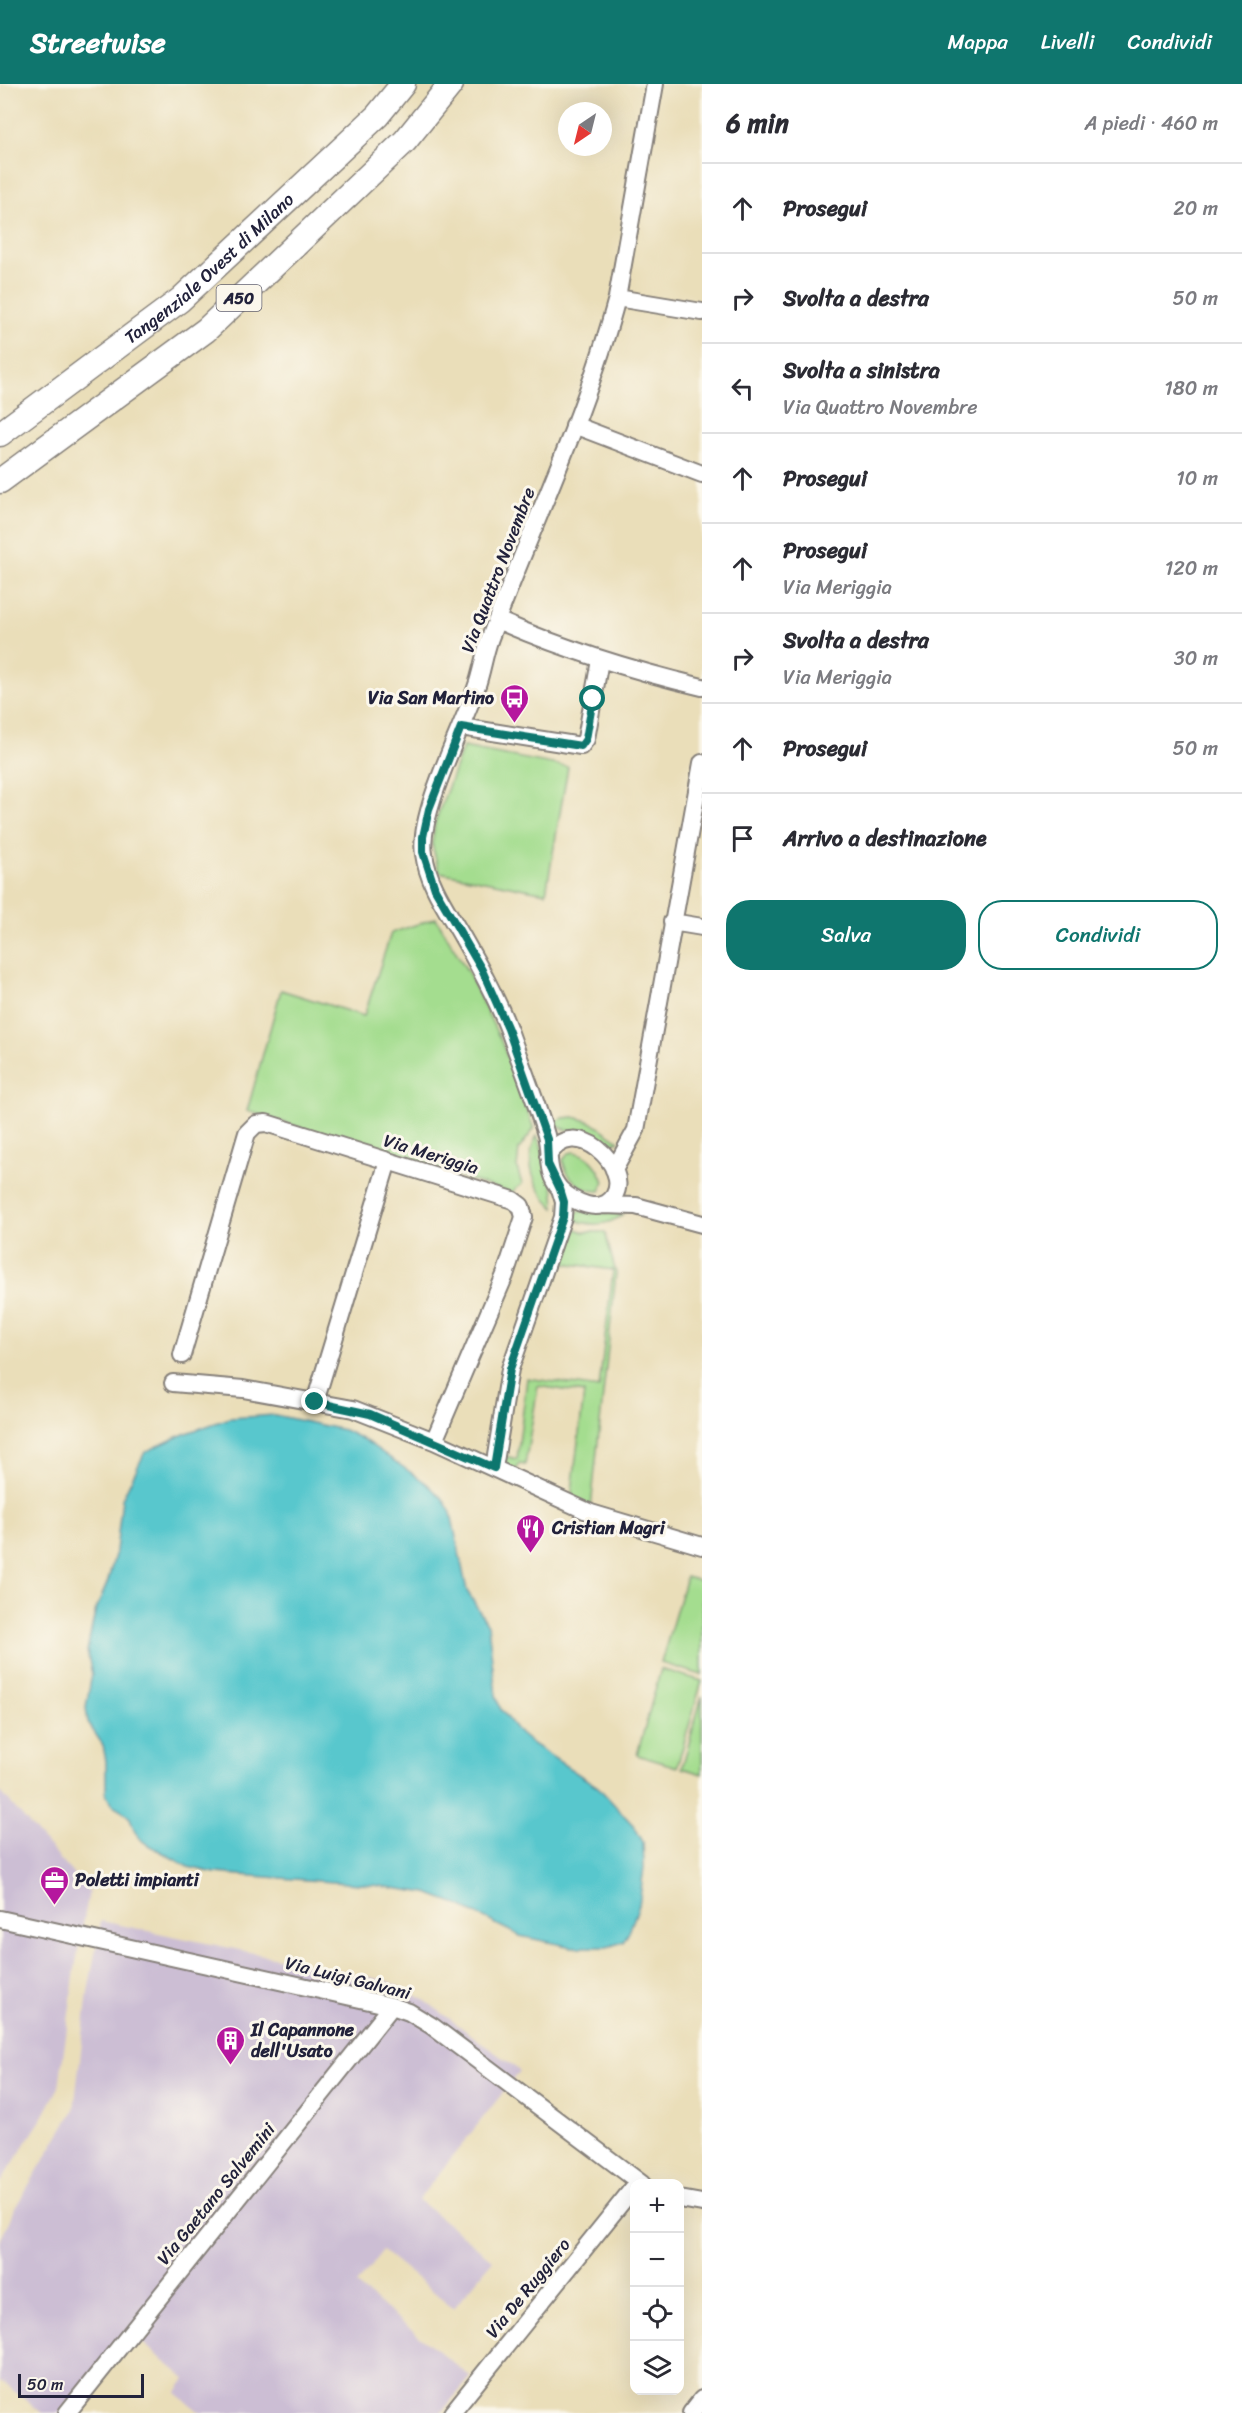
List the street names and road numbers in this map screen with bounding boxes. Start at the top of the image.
street label: Tangenziale Ovest di Milano [117,185,302,353]
road number: A50 [216,285,262,311]
street label: Via Quattro Novembre [452,483,544,657]
street label: Via Meriggia [379,1124,483,1184]
street label: Via Luigi Galvani [282,1947,415,2009]
street label: Via Gaetano Salvemini [148,2115,284,2272]
street label: Via De Ruggiero [477,2230,579,2346]

